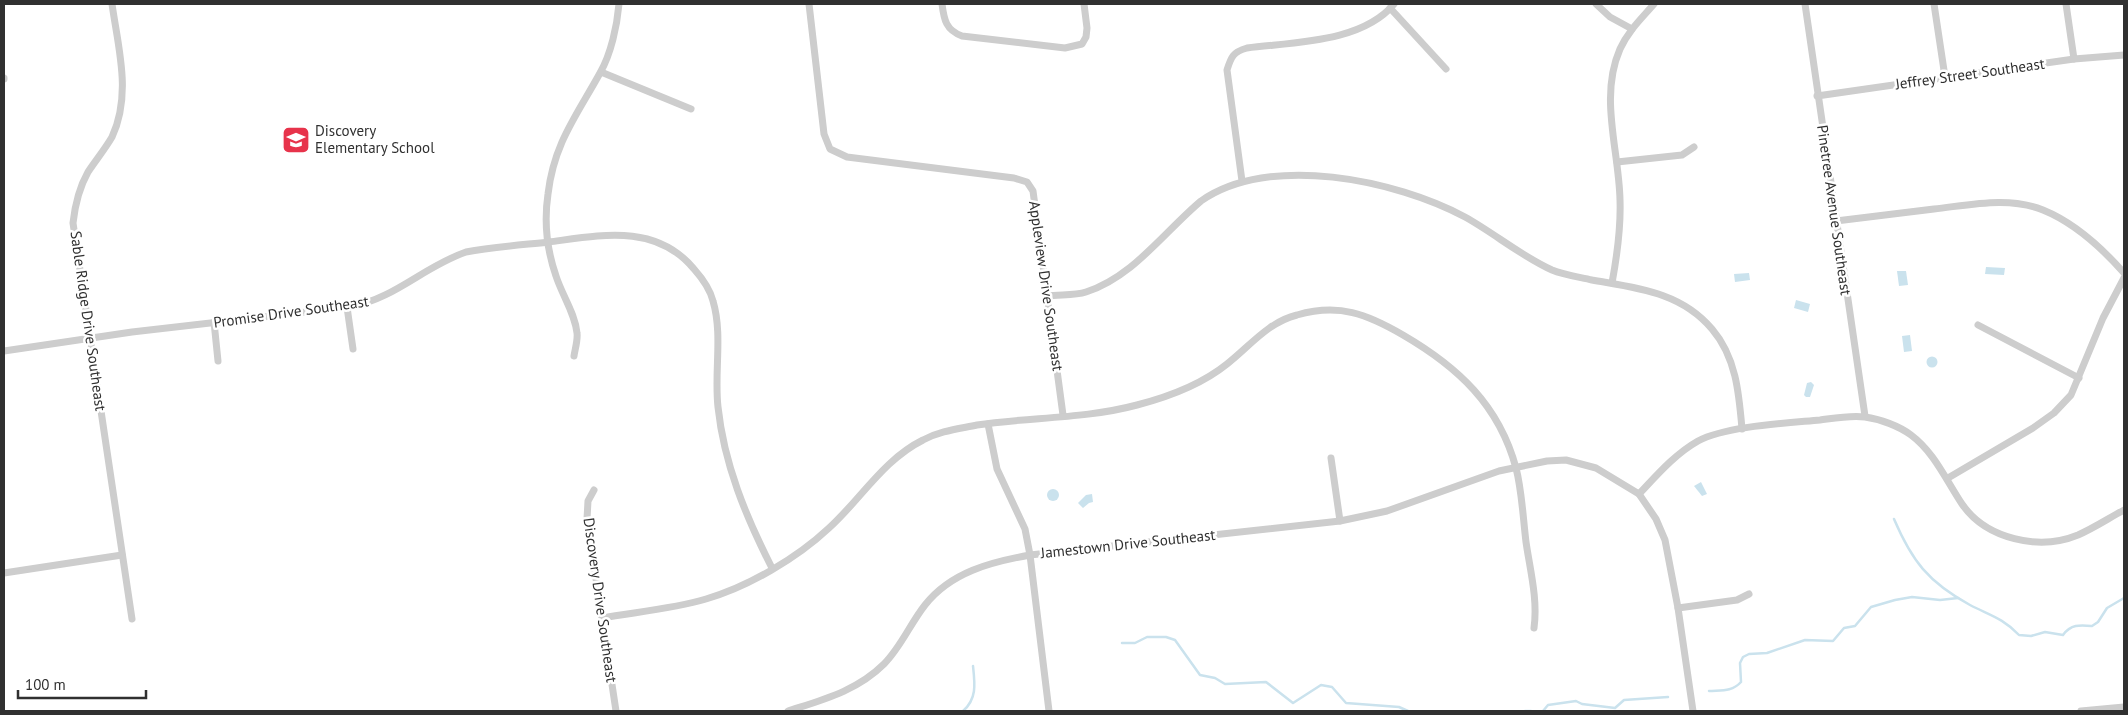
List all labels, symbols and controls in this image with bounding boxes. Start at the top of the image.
street label: Jeffrey Street Southeast [1893,54,2046,94]
place label: Discovery Elementary School [315,121,435,157]
street label: Pinetree Avenue Southeast [1813,124,1856,296]
school or university icon: Discovery Elementary School [281,125,311,155]
street label: Appleview Drive Southeast [1025,200,1068,372]
street label: Sable Ridge Drive Southeast [66,230,111,412]
street label: Promise Drive Southeast [212,291,370,332]
street label: Discovery Drive Southeast [580,516,621,684]
street label: Jamestown Drive Southeast [1039,525,1216,562]
scale bar [18,668,145,700]
text: 100 m [25,675,66,694]

